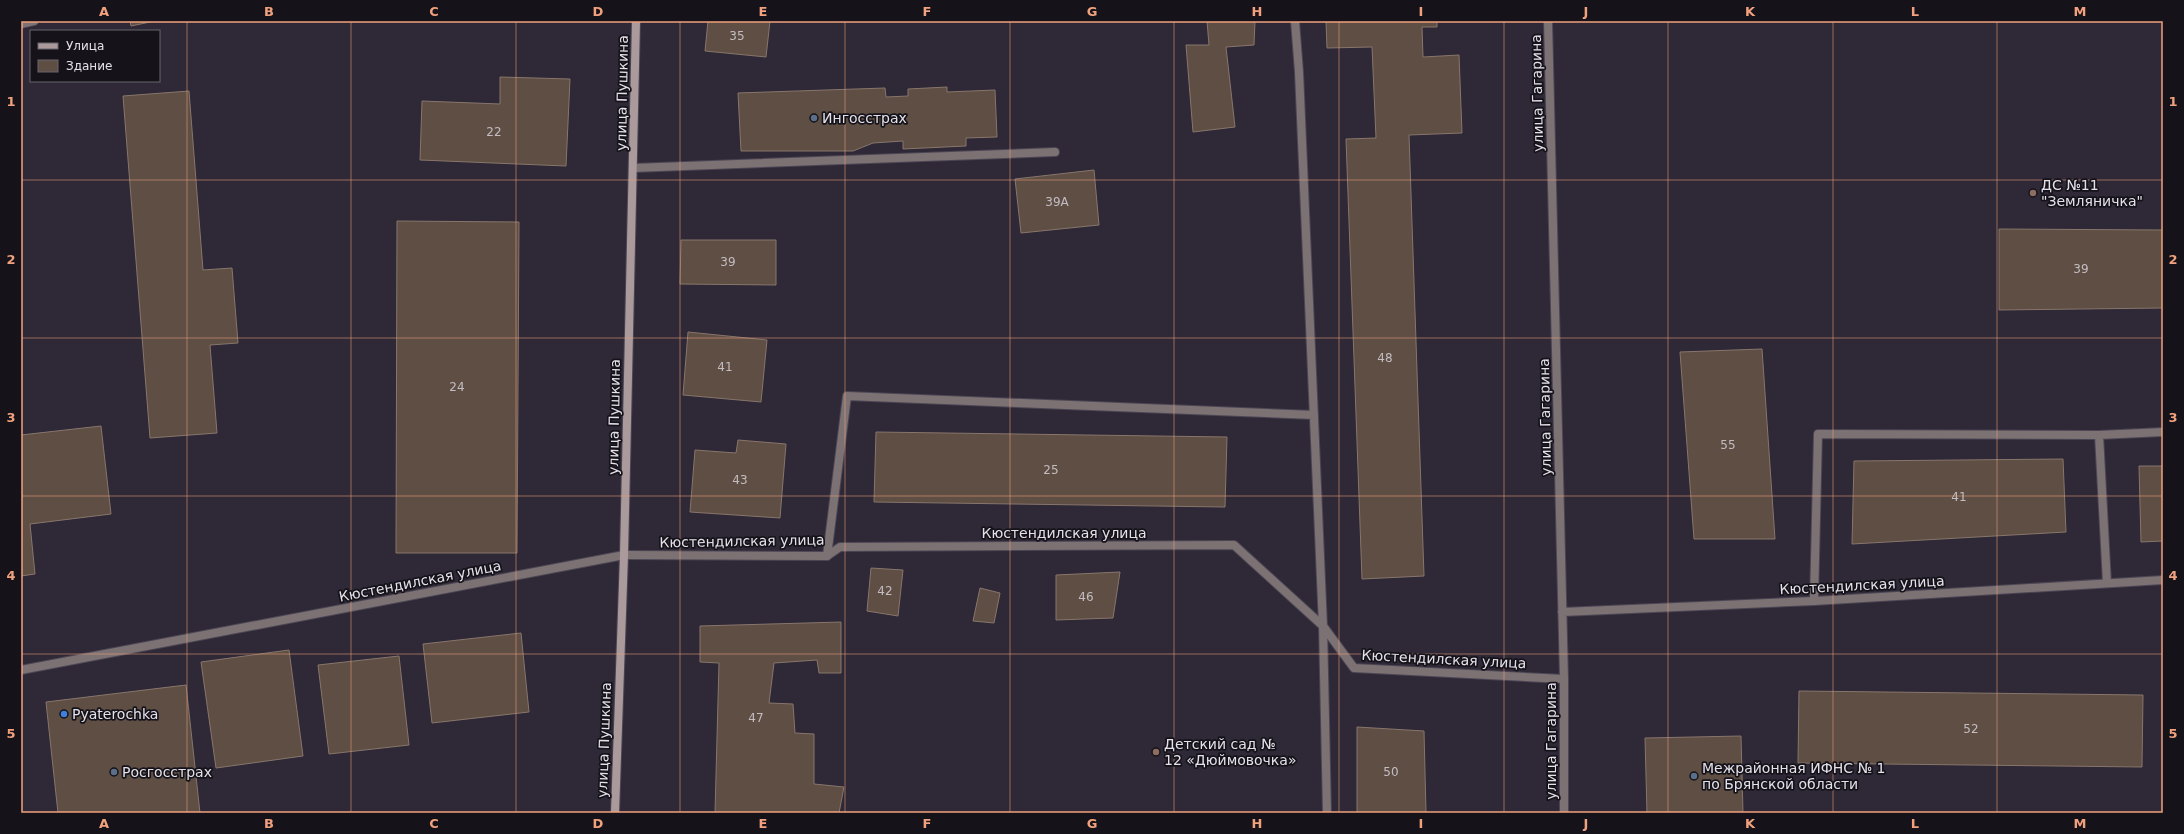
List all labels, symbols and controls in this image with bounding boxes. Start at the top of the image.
text: A [99,4,109,19]
text: B [264,4,274,19]
text: C [429,4,439,19]
text: D [593,4,604,19]
text: E [759,4,767,19]
text: F [923,4,931,19]
text: G [1087,4,1097,19]
text: H [1252,4,1262,19]
text: I [1419,4,1423,19]
text: J [1583,4,1588,19]
text: K [1745,4,1756,19]
text: L [1911,4,1919,19]
text: M [2074,4,2086,19]
house number: 35 [729,29,745,43]
legend [30,30,160,82]
street label: улица Гагарина [1528,34,1546,152]
street label: улица Пушкина [613,35,631,151]
text: Улица [66,39,104,53]
text: Здание [66,59,112,73]
text: 1 [6,94,16,109]
text: 1 [2168,94,2178,109]
place label: Ингосстрах [822,110,907,126]
marker: Ингосстрах [809,113,819,123]
house number: 22 [486,125,502,139]
place label: ДС №11 "Земляничка" [2041,177,2143,209]
marker: ДС №11 "Земляничка" [2028,188,2038,198]
house number: 39А [1045,195,1070,209]
text: 2 [6,252,16,267]
text: 2 [2168,252,2178,267]
house number: 39 [720,255,736,269]
house number: 39 [2073,262,2089,276]
house number: 48 [1377,351,1393,365]
street label: улица Гагарина [1536,358,1554,476]
street label: улица Пушкина [605,359,623,475]
house number: 41 [717,360,733,374]
house number: 24 [449,380,465,394]
text: 3 [6,410,16,425]
text: 3 [2168,410,2178,425]
house number: 55 [1720,438,1736,452]
house number: 25 [1043,463,1059,477]
house number: 43 [732,473,748,487]
house number: 41 [1951,490,1967,504]
street label: Кюстендилская улица [981,525,1147,541]
street label: Кюстендилская улица [659,532,825,550]
street label: Кюстендилская улица [337,557,503,605]
text: 4 [6,568,16,583]
text: 4 [2168,568,2178,583]
street label: Кюстендилская улица [1779,573,1945,597]
house number: 42 [877,584,893,598]
house number: 46 [1078,590,1094,604]
street label: Кюстендилская улица [1361,647,1527,671]
street label: улица Пушкина [594,682,614,798]
street label: улица Гагарина [1543,682,1559,800]
place label: Pyaterochka [72,706,158,722]
marker: Pyaterochka [59,709,69,719]
house number: 47 [748,711,764,725]
house number: 52 [1963,722,1979,736]
text: 5 [6,726,16,741]
text: 5 [2168,726,2178,741]
place label: Детский сад № 12 «Дюймовочка» [1164,736,1296,768]
marker: Детский сад № 12 «Дюймовочка» [1151,747,1161,757]
place label: Межрайонная ИФНС № 1 по Брянской области [1702,760,1885,792]
place label: Росгосстрах [122,764,212,780]
house number: 50 [1383,765,1399,779]
marker: Росгосстрах [109,767,119,777]
marker: Межрайонная ИФНС № 1 по Брянской области [1689,771,1699,781]
text: A [99,816,109,831]
text: B [264,816,274,831]
text: C [429,816,439,831]
text: D [593,816,604,831]
text: E [759,816,767,831]
text: F [923,816,931,831]
text: G [1087,816,1097,831]
text: H [1252,816,1262,831]
text: I [1419,816,1423,831]
text: J [1583,816,1588,831]
text: K [1745,816,1756,831]
text: L [1911,816,1919,831]
text: M [2074,816,2086,831]

